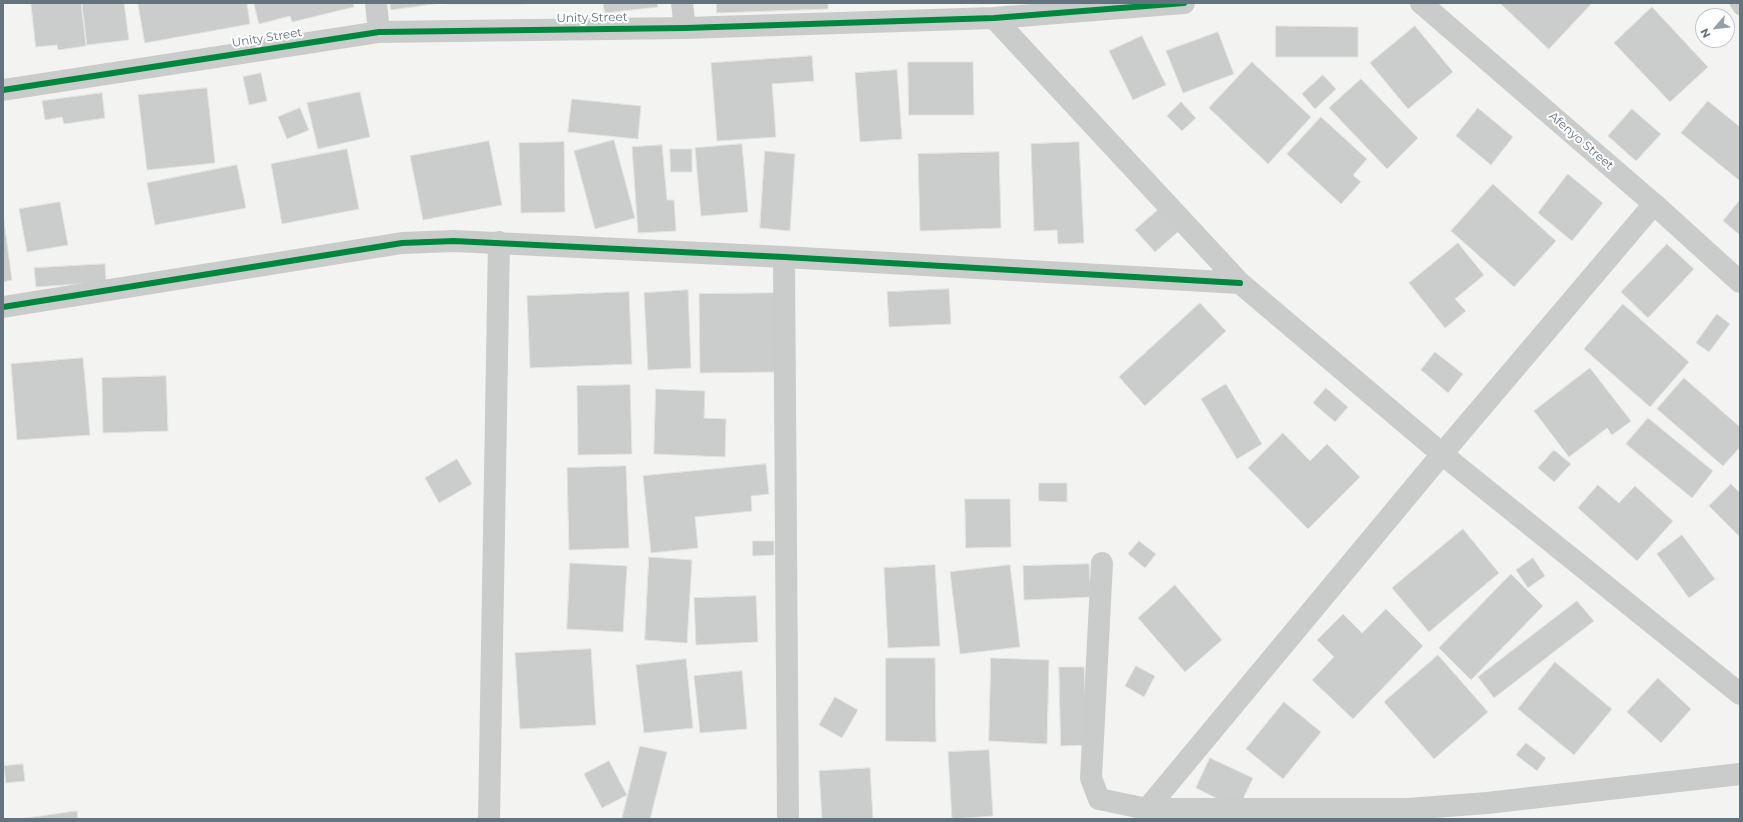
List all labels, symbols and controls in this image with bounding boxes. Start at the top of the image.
north arrow [1695,8,1735,48]
street label: Unity Street [556,10,628,26]
street label: Unity Street [231,25,303,51]
text: N [1697,26,1714,40]
street label: Afenyo Street [1546,109,1616,173]

